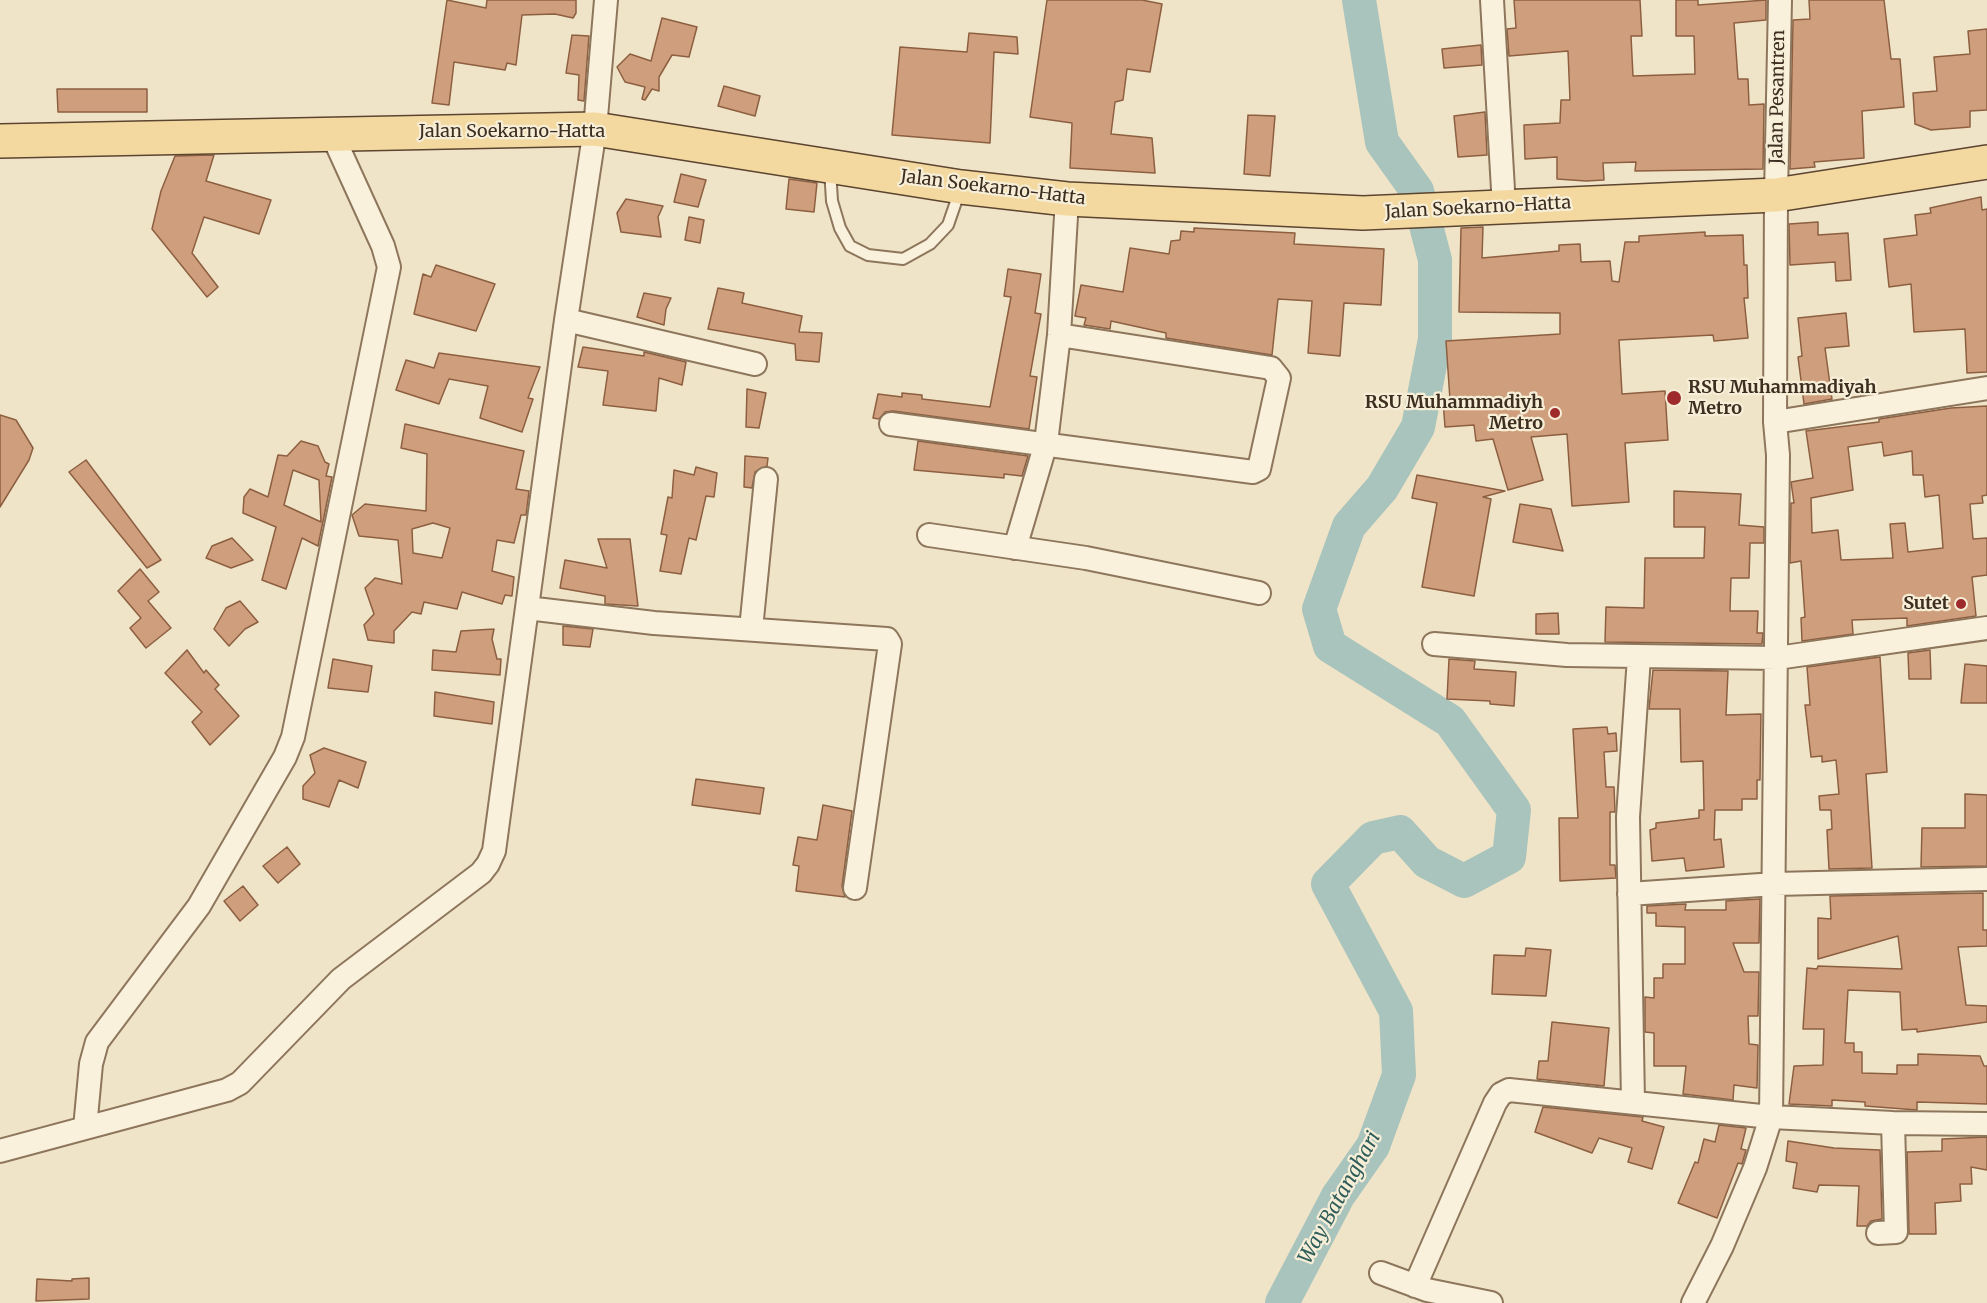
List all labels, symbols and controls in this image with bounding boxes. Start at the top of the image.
street label: Jalan Pesantren [1766,29,1790,165]
street label: Jalan Soekarno-Hatta [419,121,605,143]
street label: Jalan Soekarno-Hatta [899,166,1087,210]
street label: Jalan Soekarno-Hatta [1384,192,1572,224]
place label: RSU Muhammadiyah Metro [1688,377,1877,420]
marker: RSU Muhammadiyah Metro [1665,389,1683,407]
place label: RSU Muhammadiyh Metro [1365,392,1543,434]
marker: RSU Muhammadiyh Metro [1548,406,1562,420]
place label: Sutet [1903,593,1949,615]
marker: Sutet [1954,597,1968,611]
water label: Way Batanghari [1294,1128,1386,1268]

